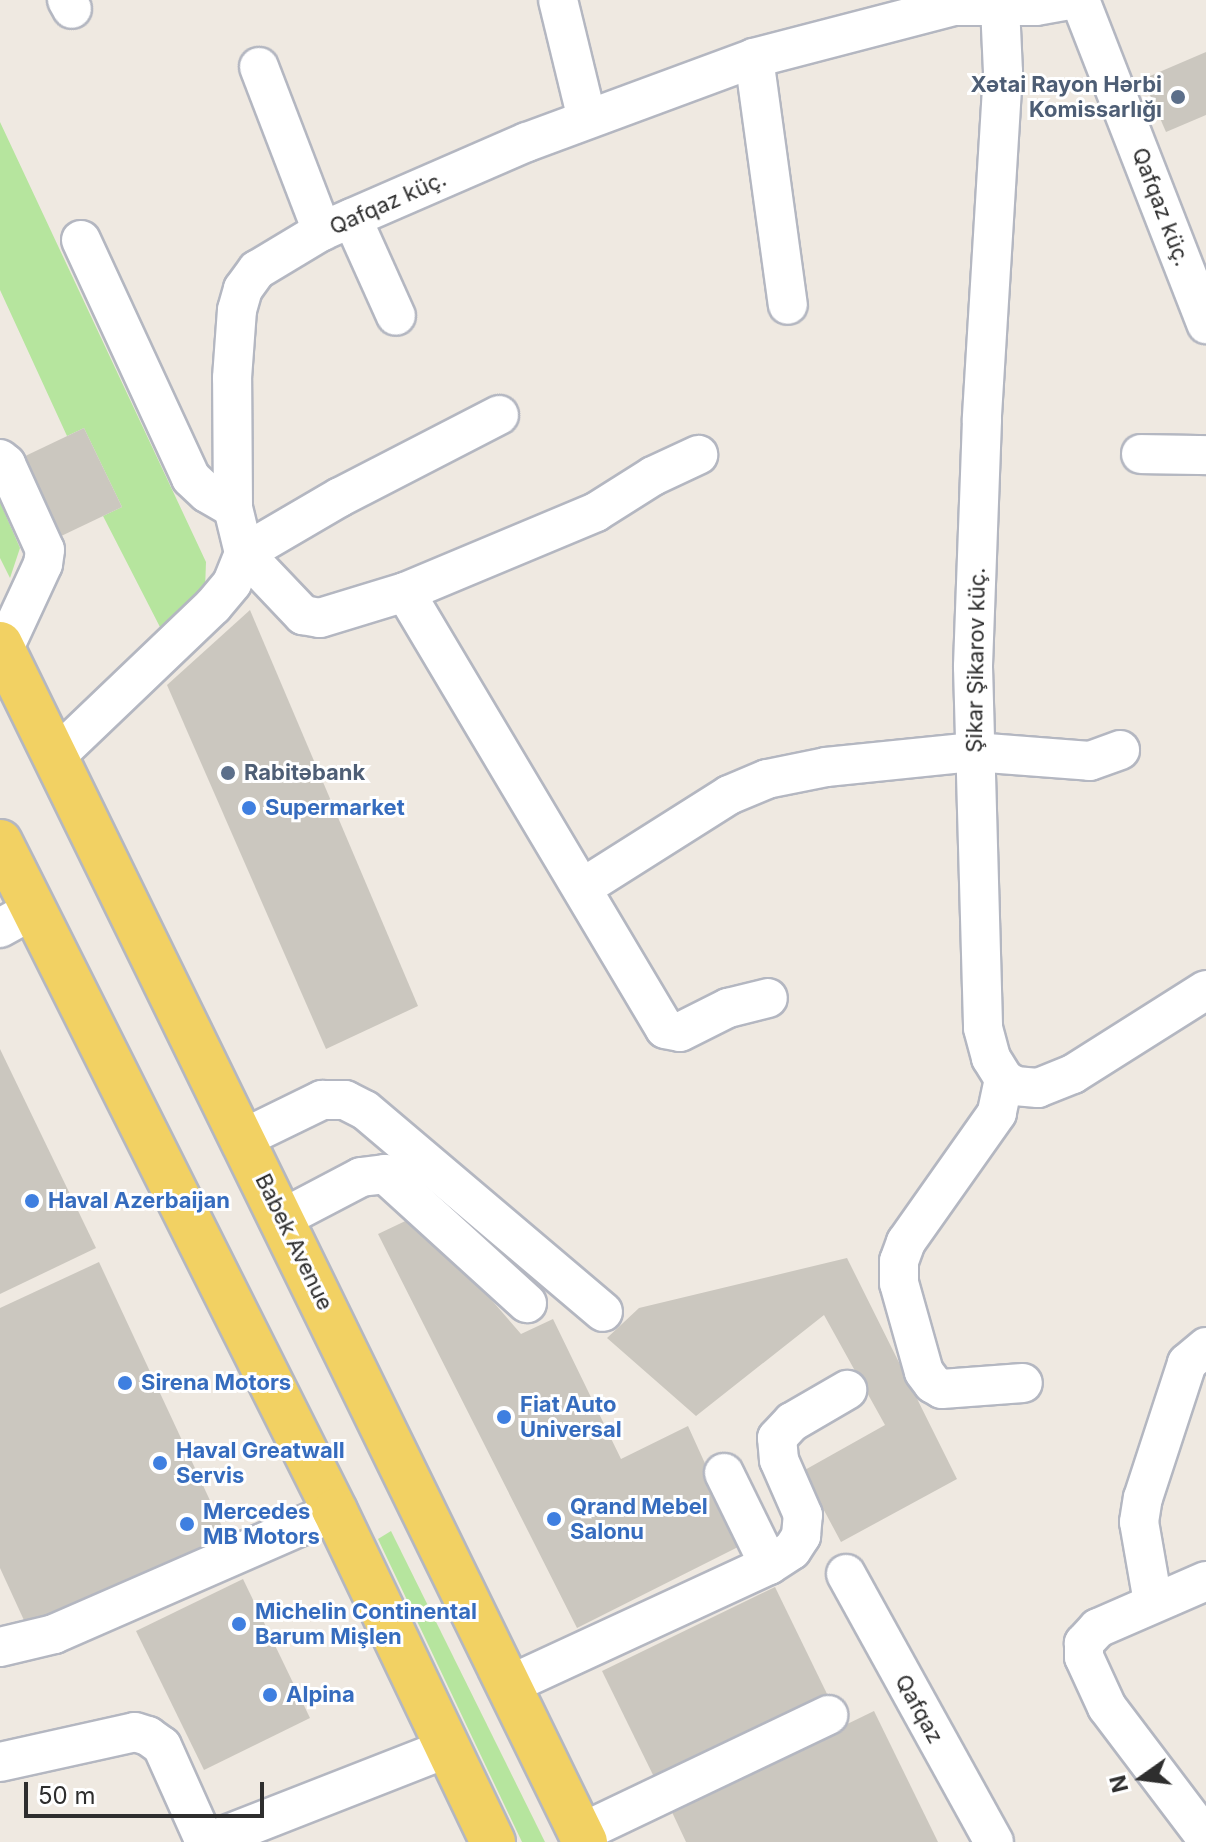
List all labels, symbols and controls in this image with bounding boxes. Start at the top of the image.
place label: Xətai Rayon Hərbi Komissarlığı [971,71,1162,122]
marker: Xətai Rayon Hərbi Komissarlığı [1169,88,1187,106]
street label: Qafqaz küç. [1126,144,1196,270]
street label: Qafqaz küç. [326,166,450,240]
street label: Şikar Şikarov küç. [961,567,991,753]
place label: Rabitəbank [244,760,365,786]
marker: Rabitəbank [219,764,237,782]
place label: Supermarket [265,795,405,821]
marker: Supermarket [240,799,258,817]
street label: Babek Avenue [250,1169,338,1315]
place label: Haval Azerbaijan [48,1188,230,1214]
marker: Haval Azerbaijan [23,1192,41,1210]
place label: Sirena Motors [141,1370,291,1396]
marker: Sirena Motors [116,1374,134,1392]
place label: Fiat Auto Universal [520,1391,622,1442]
marker: Fiat Auto Universal [495,1408,513,1426]
place label: Haval Greatwall Servis [176,1437,345,1488]
marker: Haval Greatwall Servis [151,1454,169,1472]
place label: Qrand Mebel Salonu [570,1493,708,1544]
place label: Mercedes MB Motors [203,1498,320,1550]
marker: Qrand Mebel Salonu [545,1510,563,1528]
marker: Mercedes MB Motors [178,1515,196,1533]
place label: Michelin Continental Barum Mişlen [255,1598,477,1650]
marker: Michelin Continental Barum Mişlen [230,1615,248,1633]
street label: Qafqaz [889,1670,949,1748]
place label: Alpina [286,1682,355,1708]
marker: Alpina [261,1686,279,1704]
north arrow [1102,1738,1182,1818]
scale bar [28,1766,268,1816]
text: N [1104,1773,1133,1795]
text: 50 m [38,1781,96,1810]

